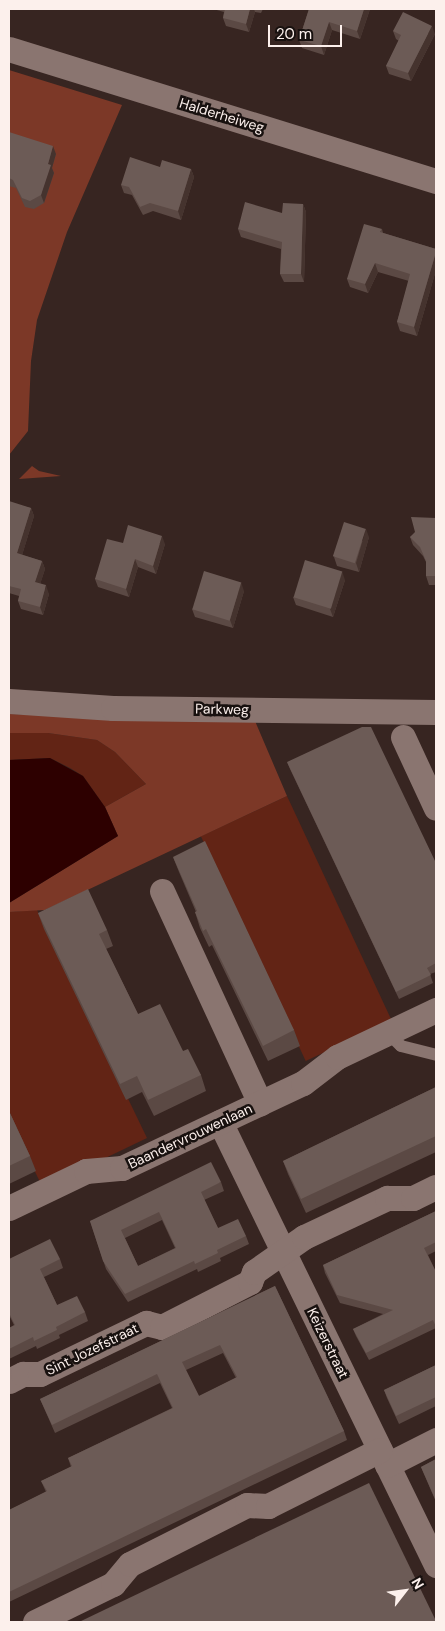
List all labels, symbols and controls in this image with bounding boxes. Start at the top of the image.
scale bar [270,15,344,47]
text: 20 m [276,24,312,44]
street label: Halderheiweg [178,94,266,136]
street label: Parkweg [195,700,249,718]
street label: Baandervrouwenlaan [125,1100,255,1172]
street label: Keizerstraat [304,1305,352,1381]
street label: Sint Jozefstraat [43,1319,141,1379]
north arrow [380,1566,430,1616]
text: N [408,1575,428,1592]

